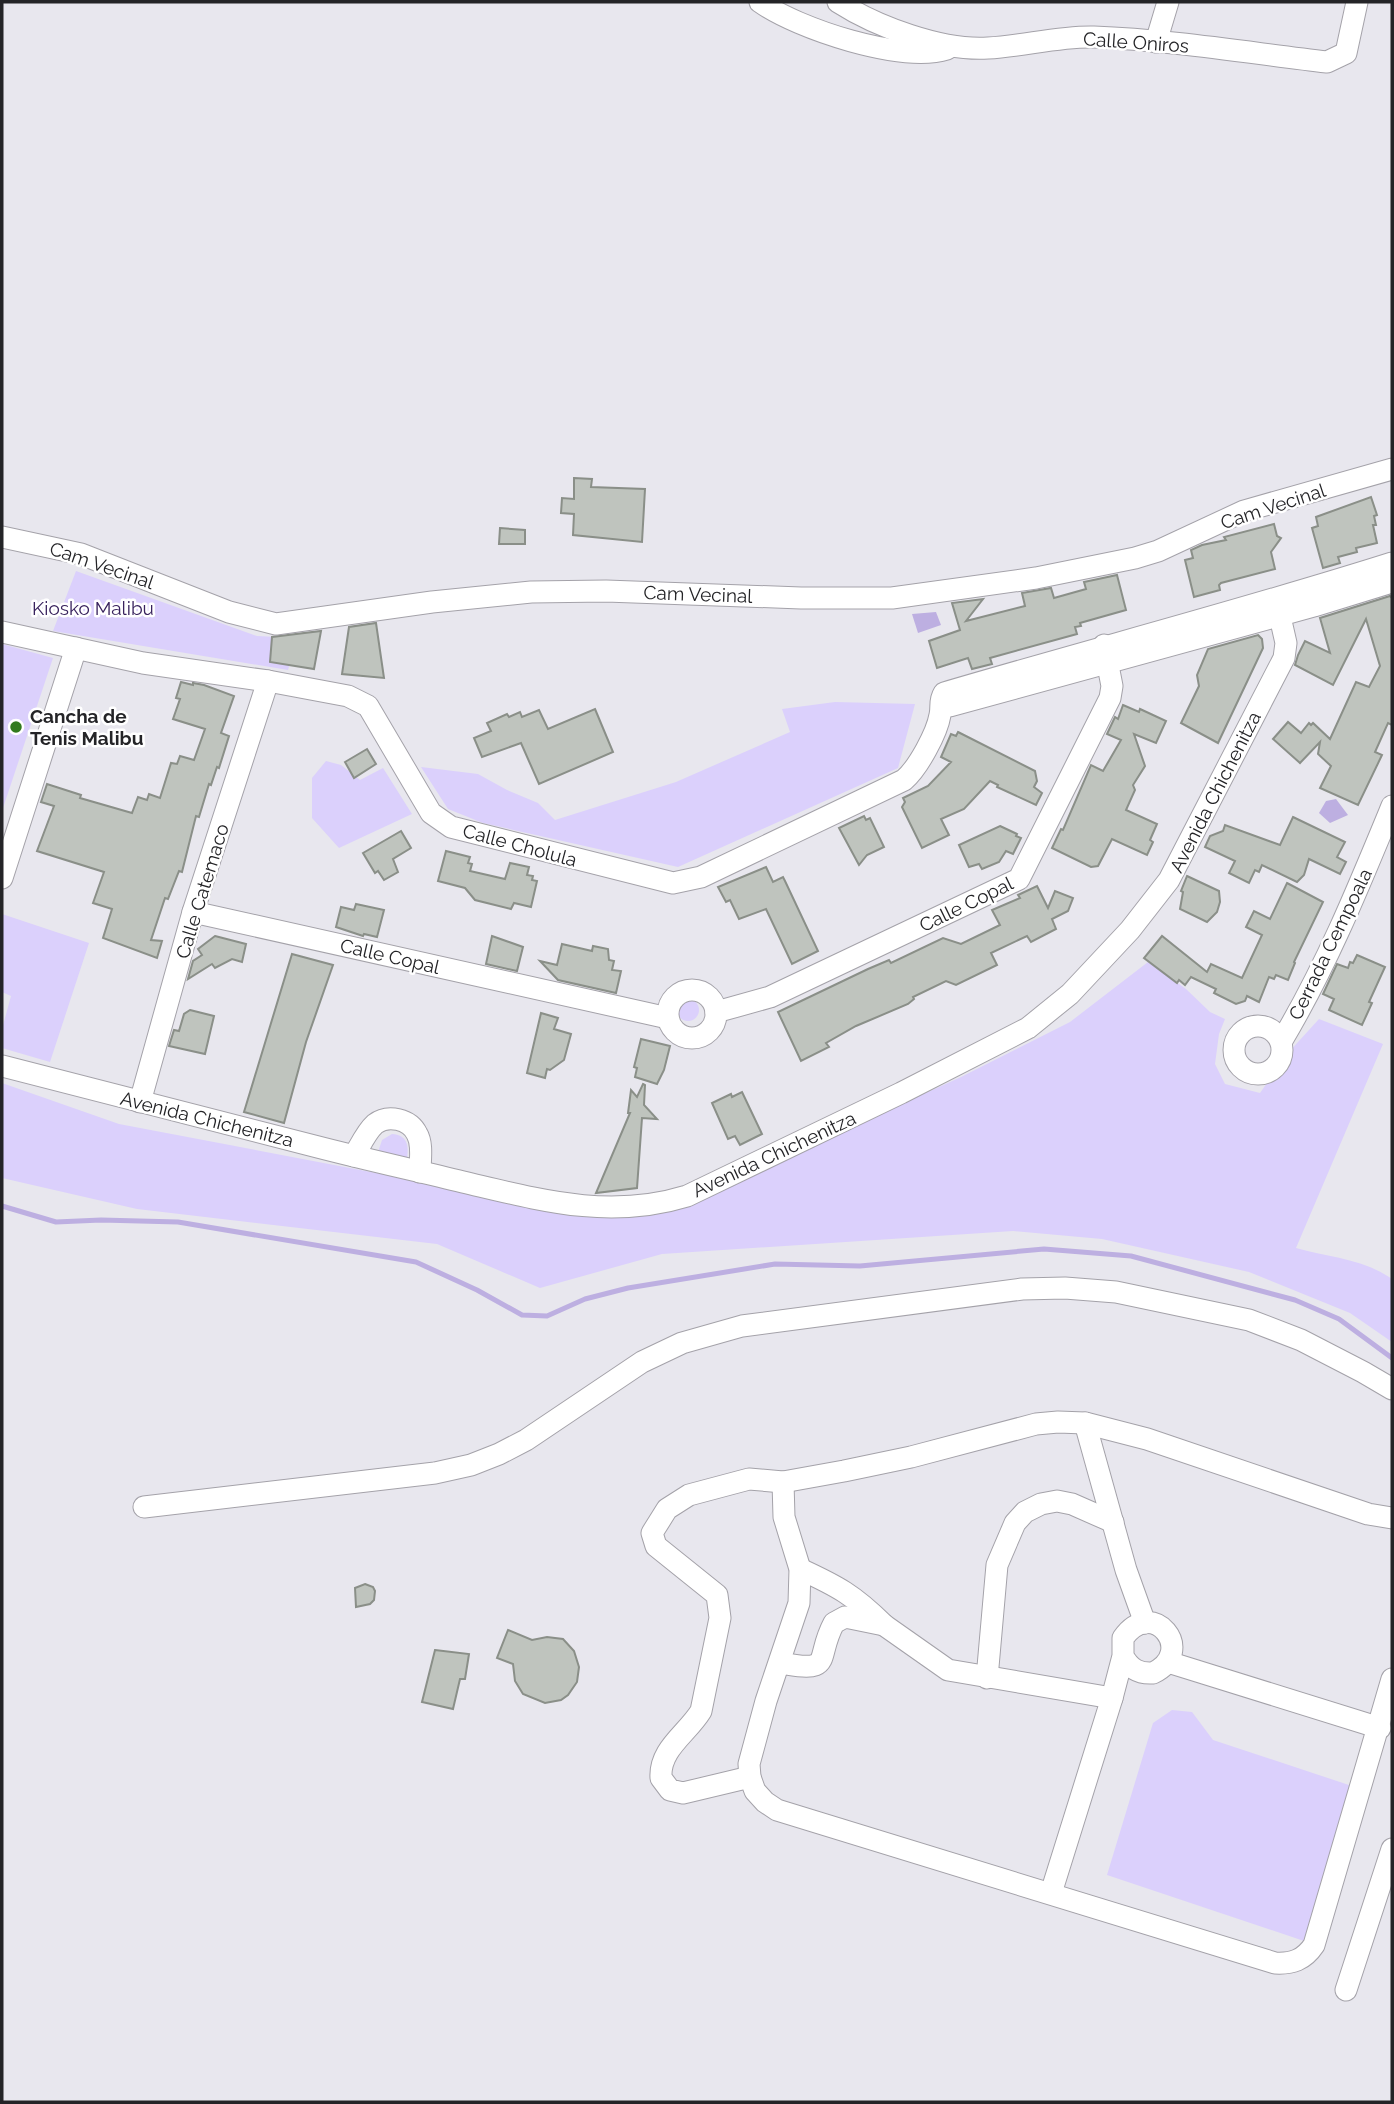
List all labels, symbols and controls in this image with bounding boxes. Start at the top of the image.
street label: Calle Oniros [1082,27,1190,57]
street label: Cam Vecinal [1218,478,1329,533]
street label: Cam Vecinal [47,537,158,593]
street label: Cam Vecinal [643,581,754,607]
park label: Kiosko Malibu [32,597,154,619]
place label: Cancha de Tenis Malibu [30,705,143,749]
street label: Avenida Chichenitza [1165,708,1265,876]
marker: Cancha de Tenis Malibu [8,719,24,735]
street label: Calle Cholula [461,819,579,871]
street label: Calle Catemaco [171,821,233,961]
street label: Cerrada Cempoala [1284,865,1376,1023]
street label: Calle Copal [916,872,1017,936]
street label: Calle Copal [338,934,443,978]
street label: Avenida Chichenitza [118,1087,296,1151]
street label: Avenida Chichenitza [689,1107,859,1201]

